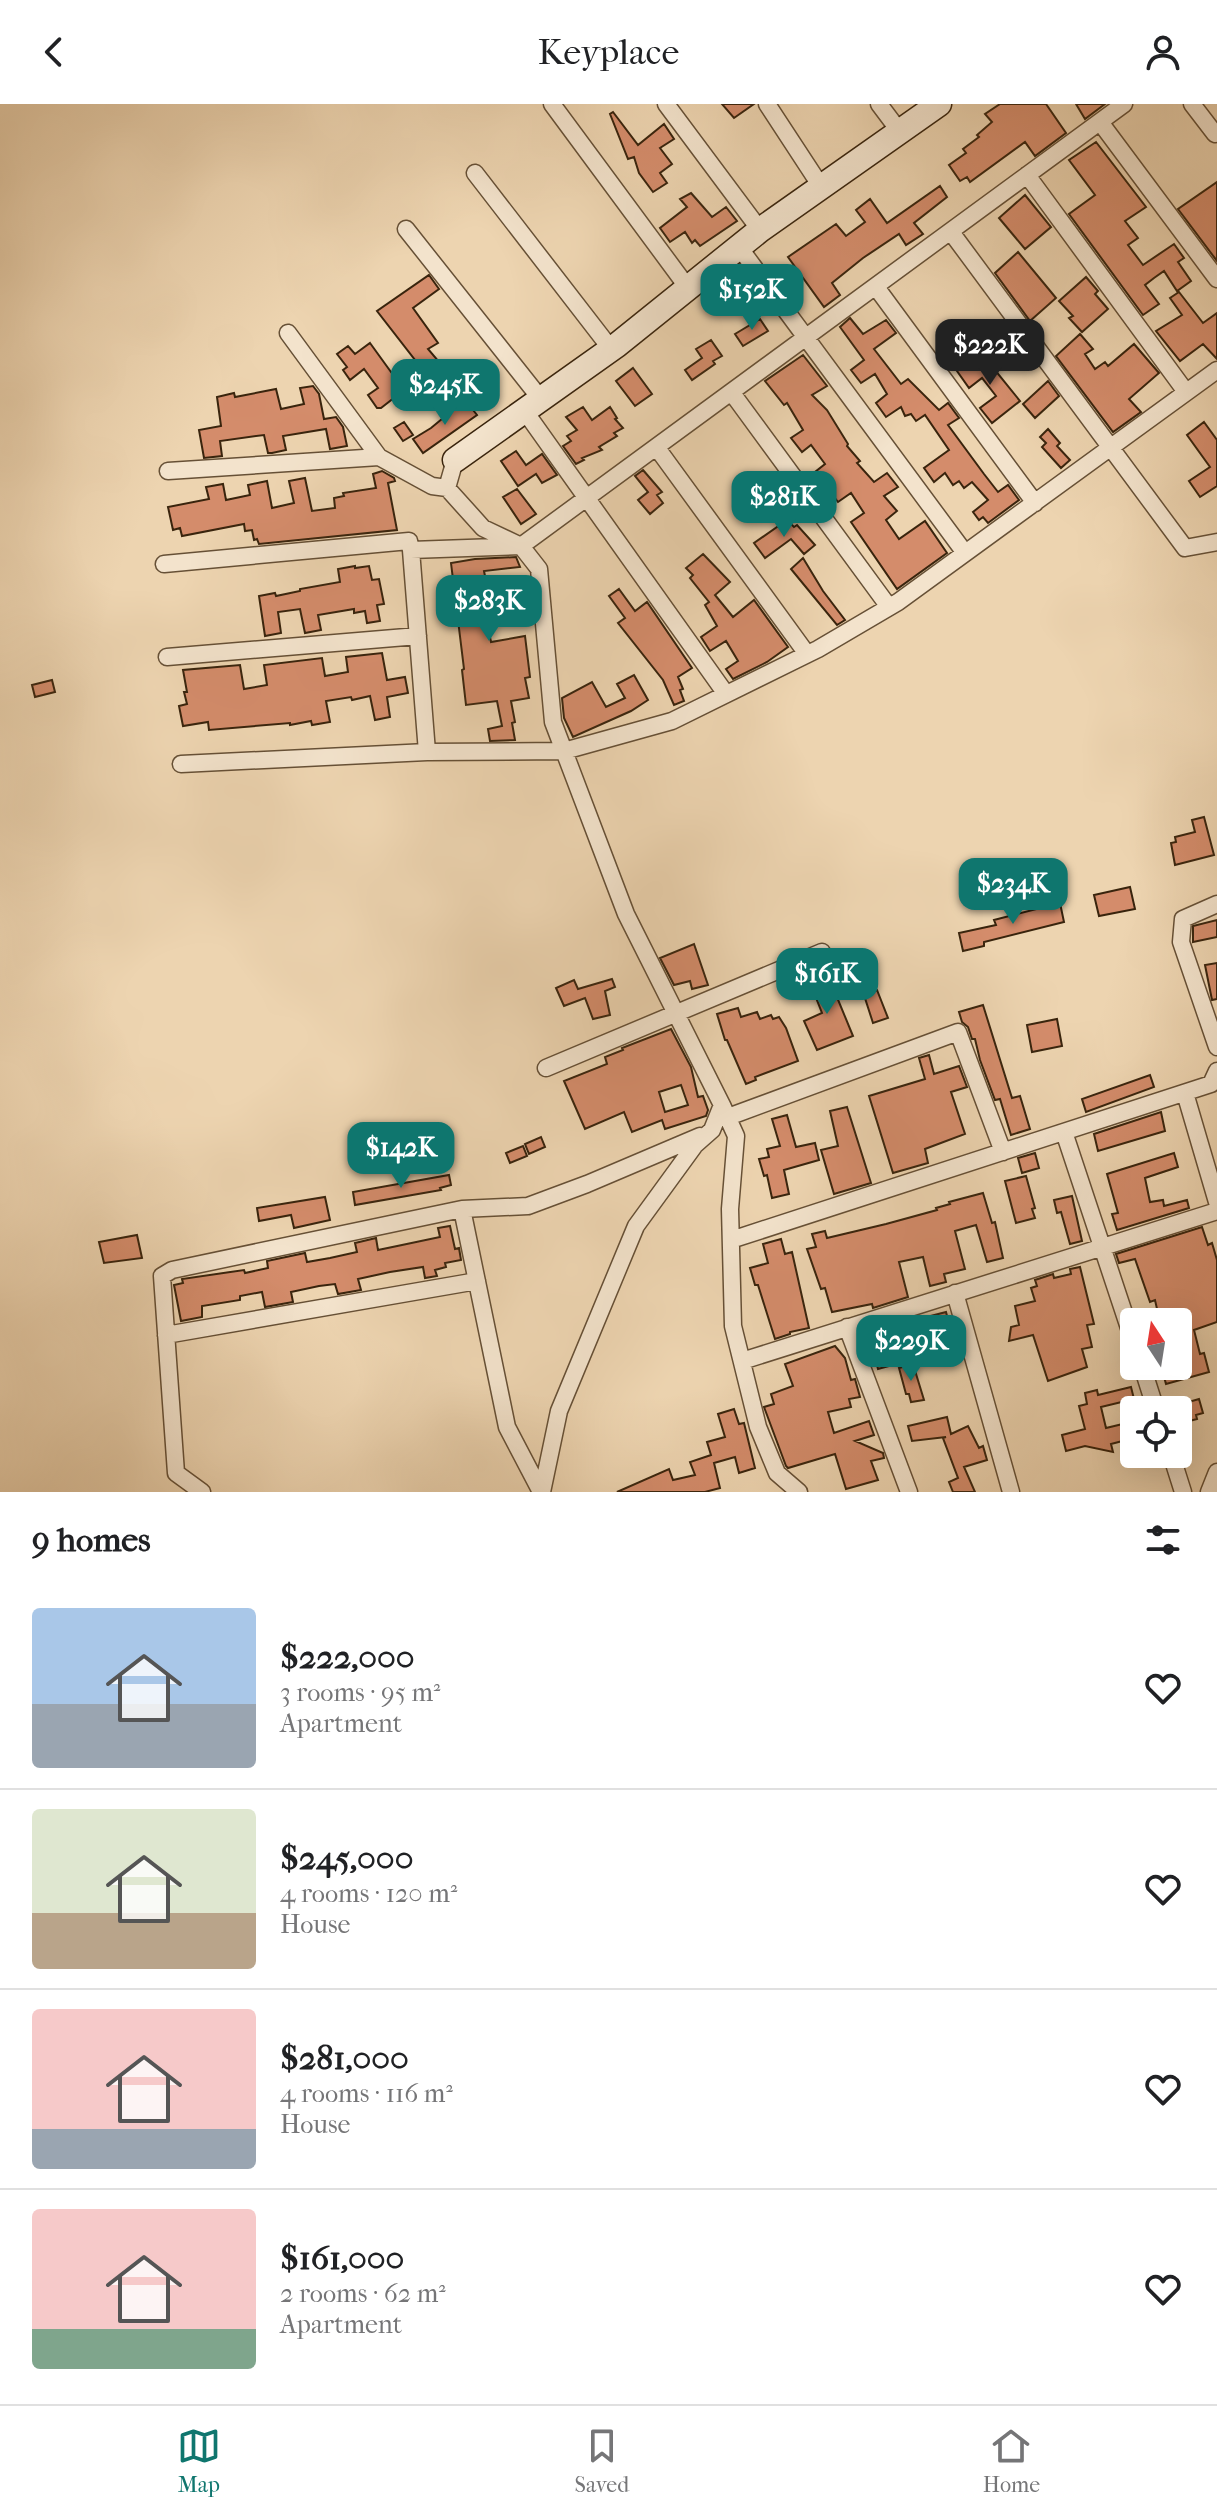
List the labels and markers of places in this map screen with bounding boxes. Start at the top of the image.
pin: $152K [696,264,808,332]
pin: $222K [934,319,1046,387]
pin: $245K [389,359,501,427]
pin: $281K [728,471,840,539]
pin: $283K [433,575,545,643]
pin: $234K [957,858,1069,926]
pin: $161K [771,948,883,1016]
pin: $142K [345,1122,457,1190]
pin: $229K [855,1315,967,1383]

